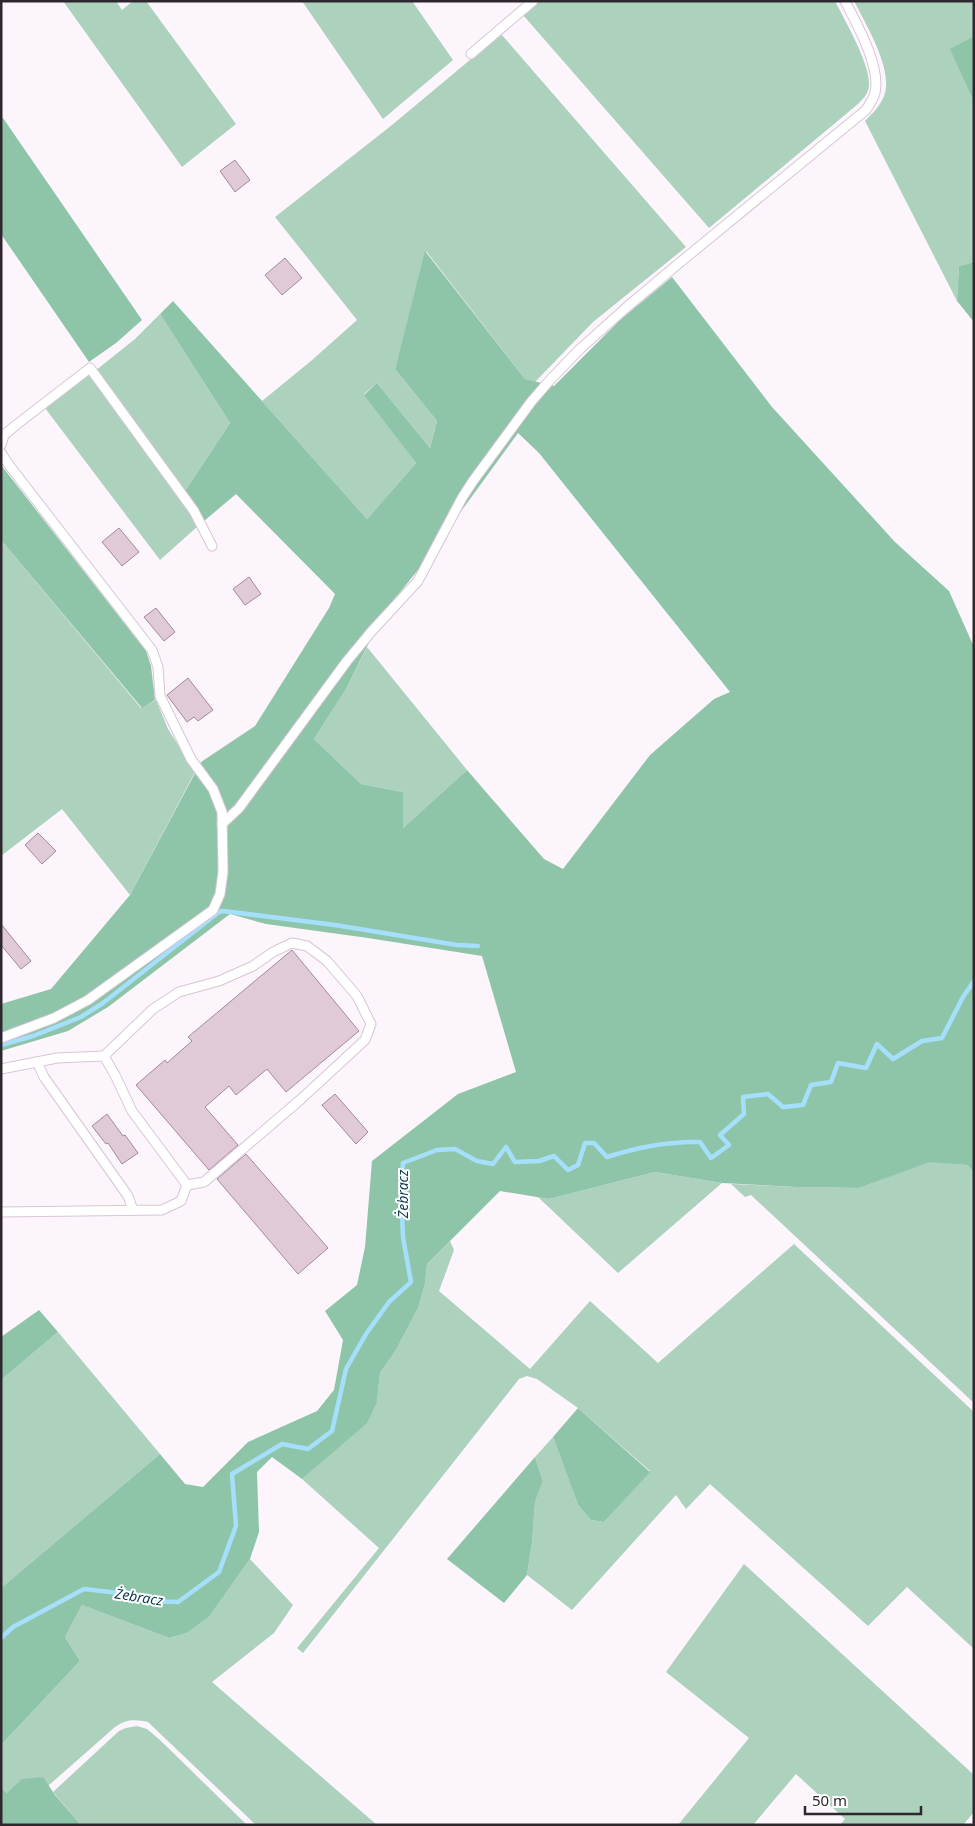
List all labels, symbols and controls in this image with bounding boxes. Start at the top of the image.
water label: Żebracz [393,1169,412,1219]
water label: Żebracz [113,1583,165,1610]
scale bar [805,1784,921,1816]
text: 50 m [812,1790,847,1810]

